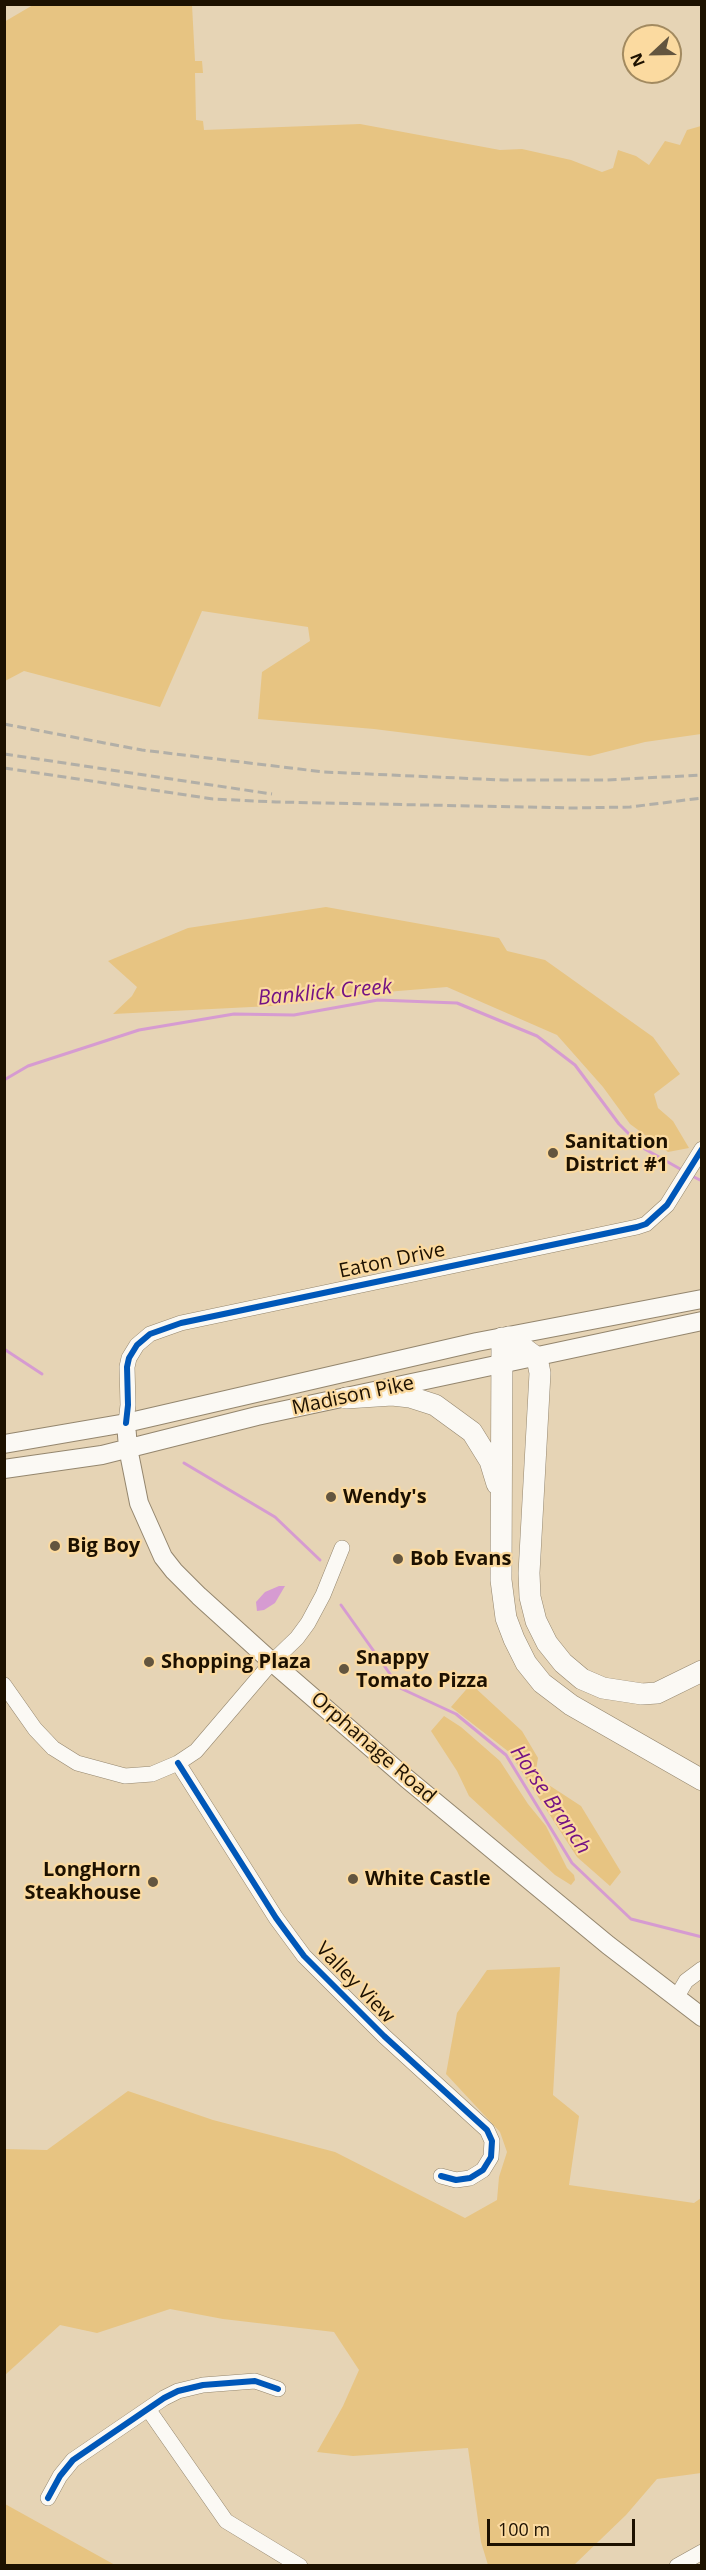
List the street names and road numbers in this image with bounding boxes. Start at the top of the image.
street label: Eaton Drive [337,1238,447,1284]
street label: Madison Pike [290,1371,416,1421]
street label: Orphanage Road [306,1687,440,1809]
street label: Valley View [310,1938,400,2028]

